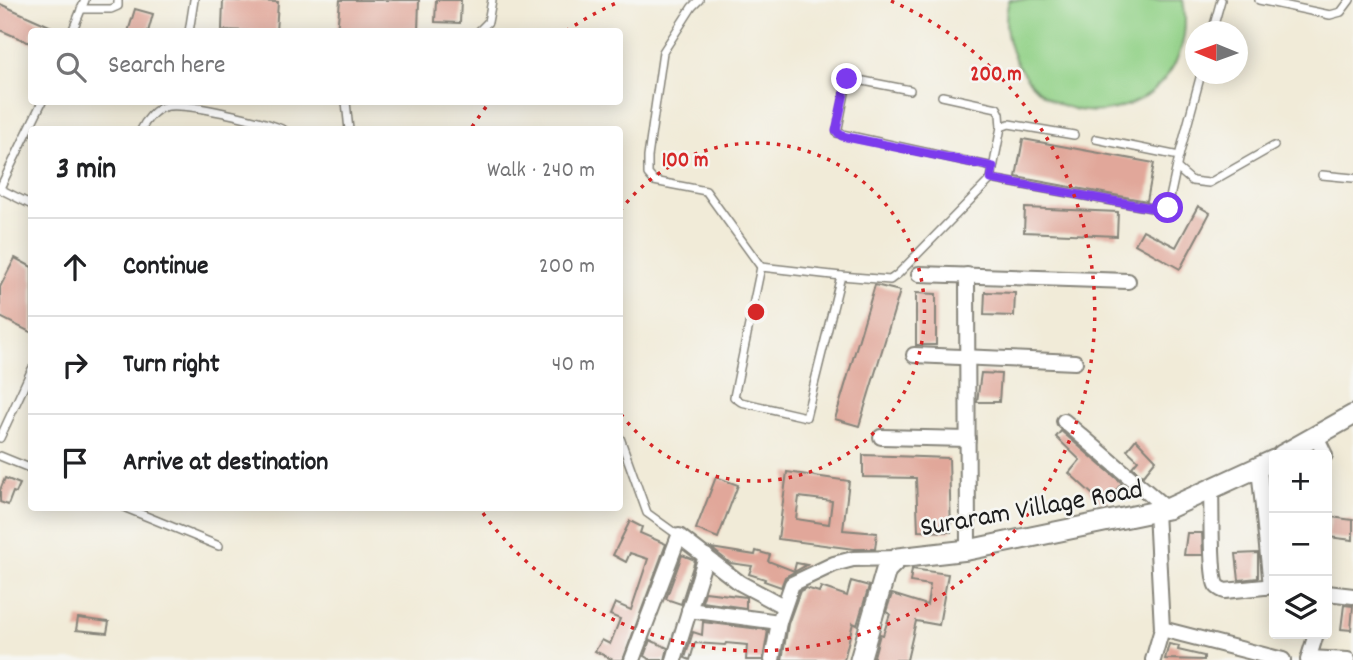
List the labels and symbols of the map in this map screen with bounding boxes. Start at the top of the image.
north arrow [1185,21,1248,84]
text: 200 m [970,61,1022,91]
route end [831,63,862,94]
text: 100 m [662,147,708,177]
route start [1152,192,1183,223]
centre of rings [744,300,768,324]
street label: Suraram Village Road [917,472,1146,550]

